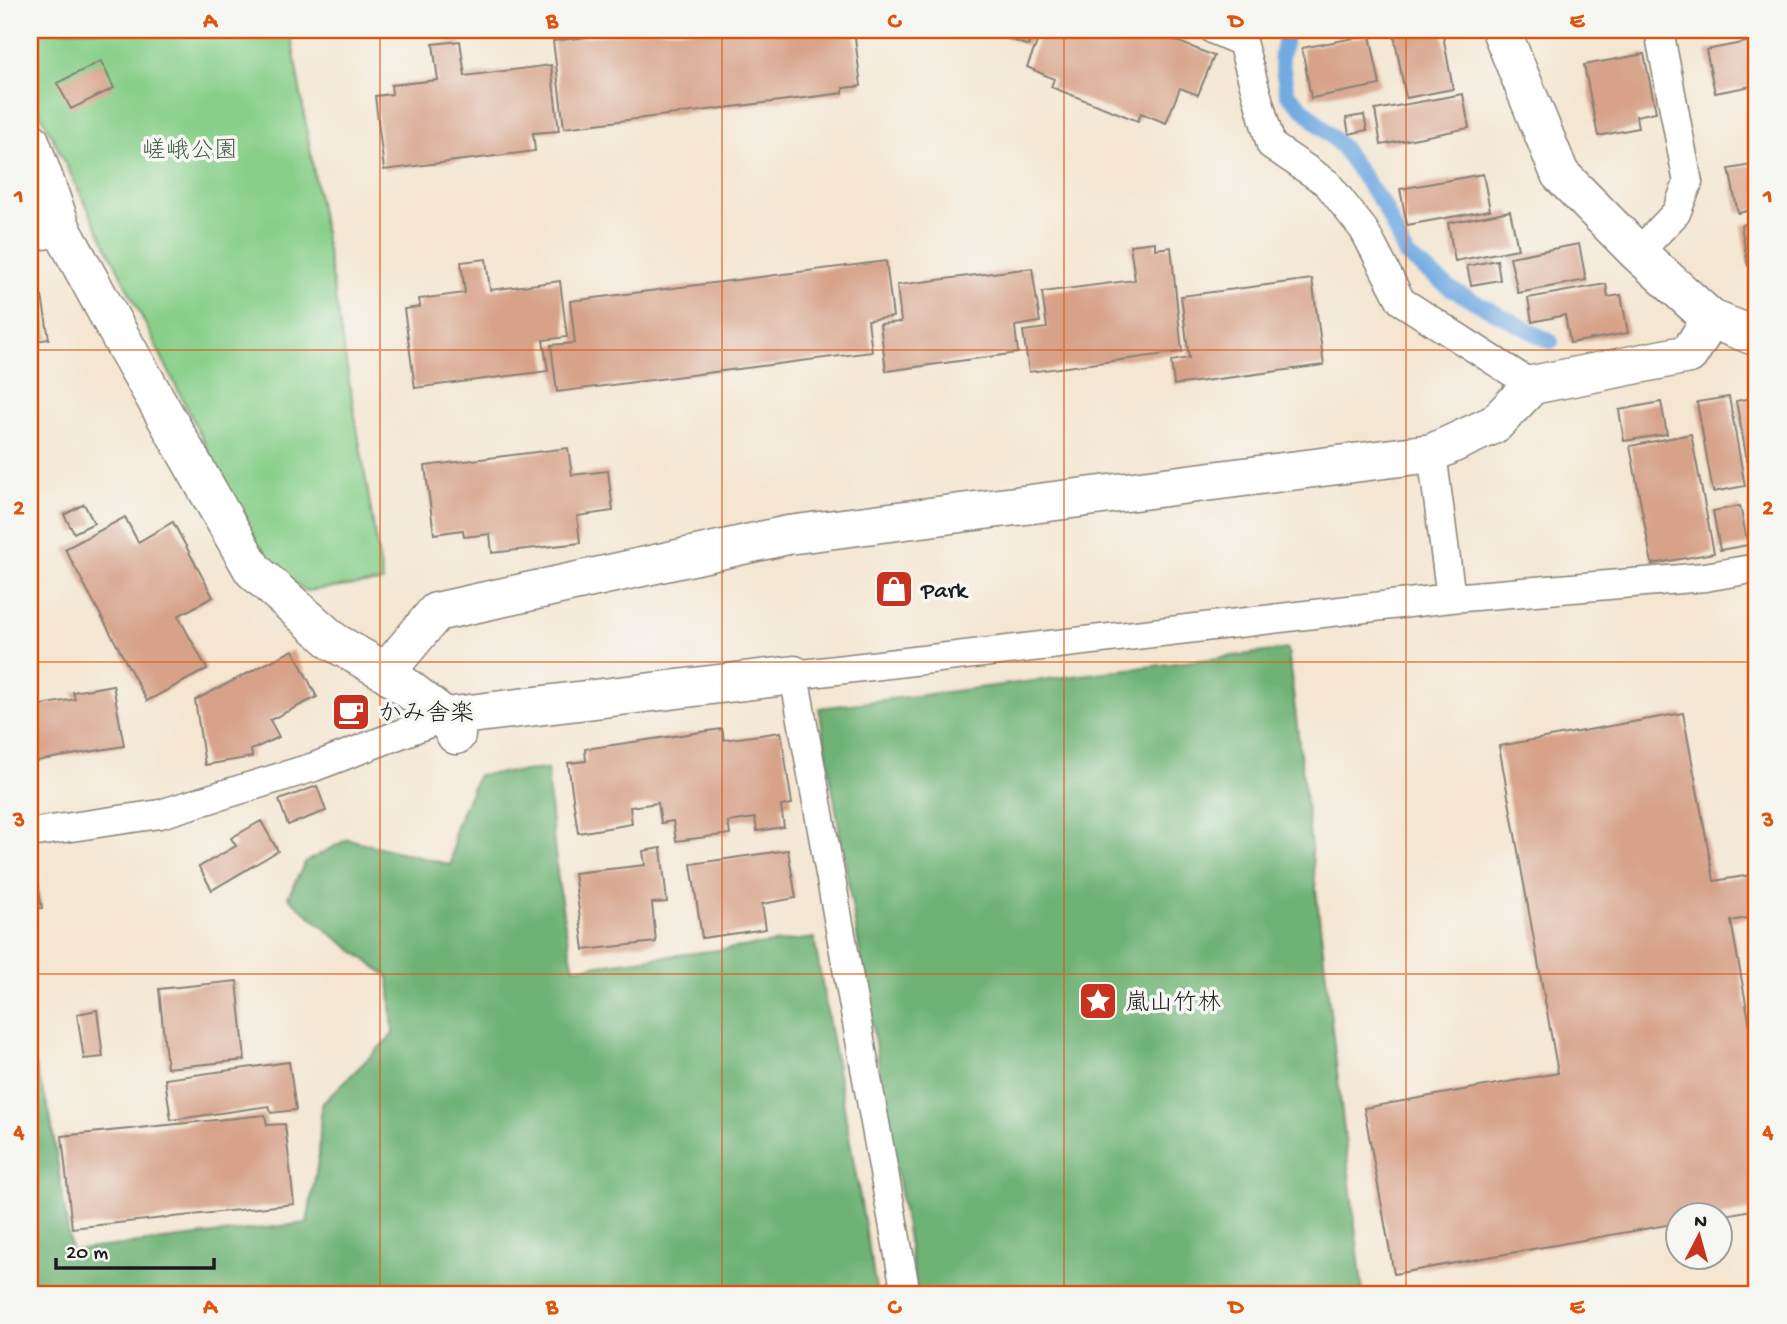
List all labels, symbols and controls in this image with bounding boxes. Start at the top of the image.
text: A [202,9,218,36]
text: B [545,9,559,36]
text: C [888,9,903,36]
text: D [1227,9,1245,36]
text: E [1570,9,1586,36]
park label: 嵯峨公園 [142,137,238,167]
text: 1 [13,184,24,211]
text: 1 [1762,184,1773,211]
text: 2 [13,496,25,523]
text: 2 [1762,496,1774,523]
shop icon: Park [873,568,915,610]
place label: Park [920,578,969,607]
cafe icon: かみ舎楽 [330,691,372,733]
place label: かみ舎楽 [378,700,474,730]
text: 3 [12,808,25,835]
text: 3 [1761,808,1774,835]
place icon: 嵐山竹林 [1077,980,1119,1022]
place label: 嵐山竹林 [1125,989,1221,1019]
text: 4 [13,1120,25,1147]
text: 4 [1762,1120,1774,1147]
north arrow [1664,1202,1734,1272]
text: N [1693,1210,1708,1235]
scale bar [56,1226,214,1270]
text: 20 m [66,1242,108,1267]
text: A [202,1295,218,1322]
text: B [545,1295,559,1322]
text: C [888,1295,903,1322]
text: D [1227,1295,1245,1322]
text: E [1570,1295,1586,1322]

